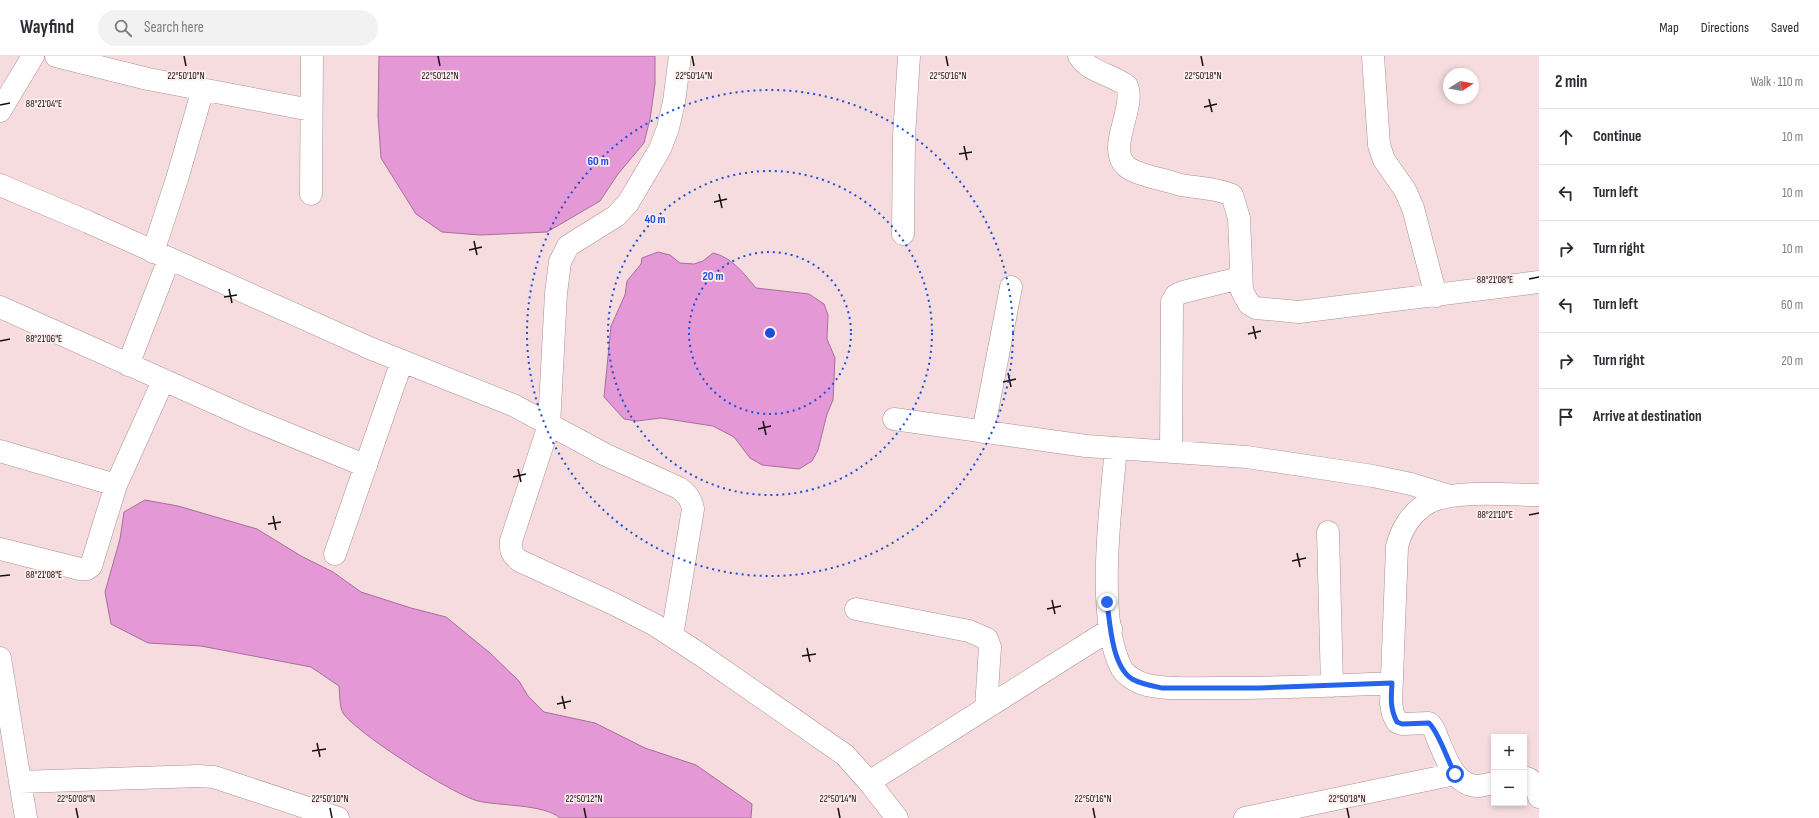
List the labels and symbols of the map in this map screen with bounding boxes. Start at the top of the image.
north arrow [1443,68,1479,104]
text: 22°50'10"N [167,70,205,82]
text: 22°50'12"N [421,70,459,82]
text: 22°50'14"N [676,70,712,82]
text: 22°50'16"N [929,70,967,82]
text: 22°50'18"N [1184,70,1222,82]
text: 88°21'04"E [26,98,62,110]
text: 60 m [587,154,609,169]
text: 40 m [644,212,666,227]
text: 20 m [703,269,723,284]
text: 88°21'08"E [1477,274,1513,286]
centre of rings [763,326,777,340]
text: 88°21'06"E [26,333,62,345]
text: 88°21'10"E [1477,509,1513,521]
text: 88°21'08"E [26,569,62,581]
route end [1098,593,1116,611]
route start [1446,765,1464,783]
text: 22°50'08"N [57,793,95,805]
text: 22°50'10"N [311,793,349,805]
text: 22°50'12"N [565,793,603,805]
text: 22°50'14"N [820,793,856,805]
text: 22°50'16"N [1074,793,1112,805]
text: 22°50'18"N [1328,793,1366,805]

